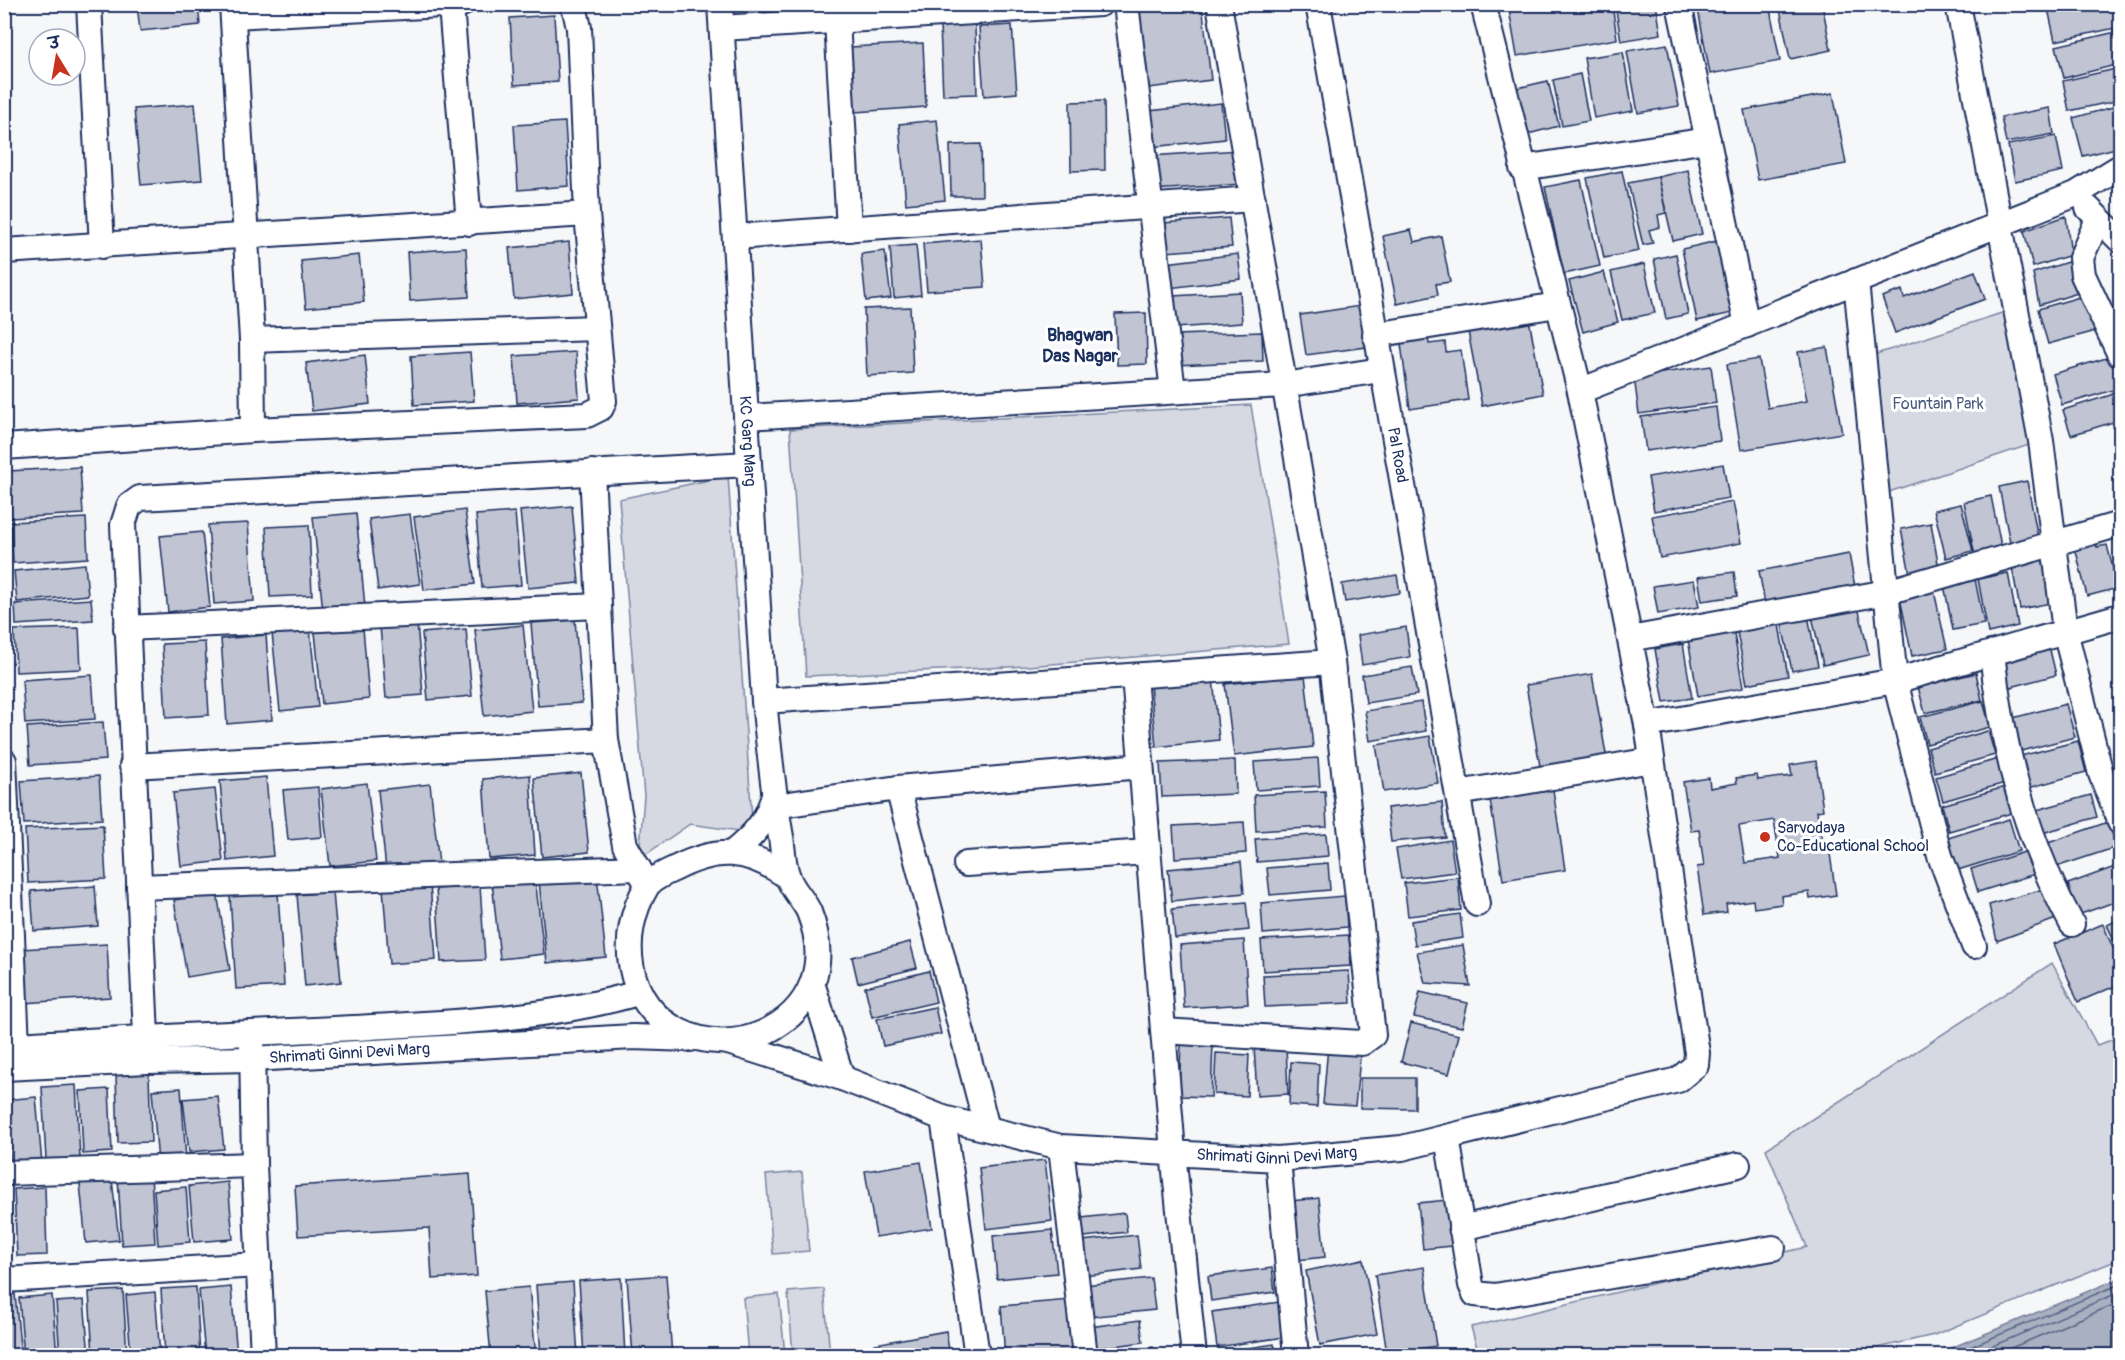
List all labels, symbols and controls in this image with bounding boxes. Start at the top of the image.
north arrow [27,27,87,87]
text: उ [45,32,63,54]
district label: Bhagwan Das Nagar [1042,324,1119,368]
park label: Fountain Park [1892,394,1984,414]
street label: KC Garg Marg [735,395,760,487]
street label: Pal Road [1383,426,1412,484]
place label: Sarvodaya Co-Educational School [1777,818,1929,856]
marker: Sarvodaya Co-Educational School [1758,830,1772,844]
street label: Shrimati Ginni Devi Marg [269,1039,431,1068]
street label: Shrimati Ginni Devi Marg [1196,1142,1358,1169]

